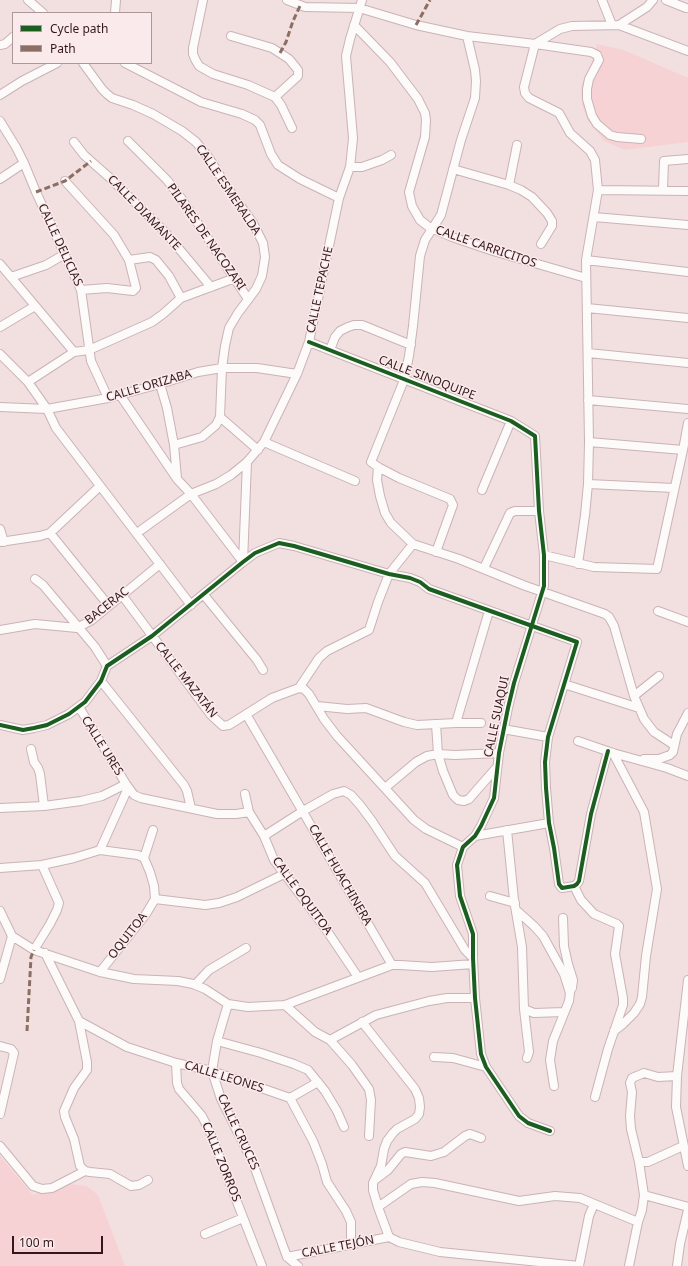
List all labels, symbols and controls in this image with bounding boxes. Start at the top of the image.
legend [12,12,152,64]
text: Cycle path [50,20,108,37]
text: Path [50,40,76,57]
street label: CALLE ESMERALDA [192,142,264,238]
street label: CALLE DIAMANTE [104,172,184,254]
street label: PILARES DE NACOZARI [164,181,248,293]
street label: CALLE DELICIAS [35,201,85,289]
street label: CALLE CARRICITOS [434,223,538,271]
street label: CALLE TEPACHE [304,245,336,335]
street label: CALLE SINOQUIPE [376,353,478,403]
street label: CALLE ORIZABA [104,367,194,405]
street label: BACERAC [82,584,132,628]
street label: CALLE MAZATÁN [152,639,220,721]
street label: CALLE SUAQUI [481,675,513,759]
street label: CALLE URES [78,714,126,778]
street label: CALLE HUACHINERA [305,822,375,928]
street label: CALLE OQUITOA [269,854,335,938]
street label: OQUITOA [105,910,151,962]
street label: CALLE LEONES [183,1058,265,1096]
street label: CALLE CRUCES [214,1092,262,1172]
street label: CALLE ZORROS [198,1120,244,1204]
scale bar [14,1228,105,1254]
street label: CALLE TEJÓN [301,1233,375,1261]
text: 100 m [19,1234,54,1251]

